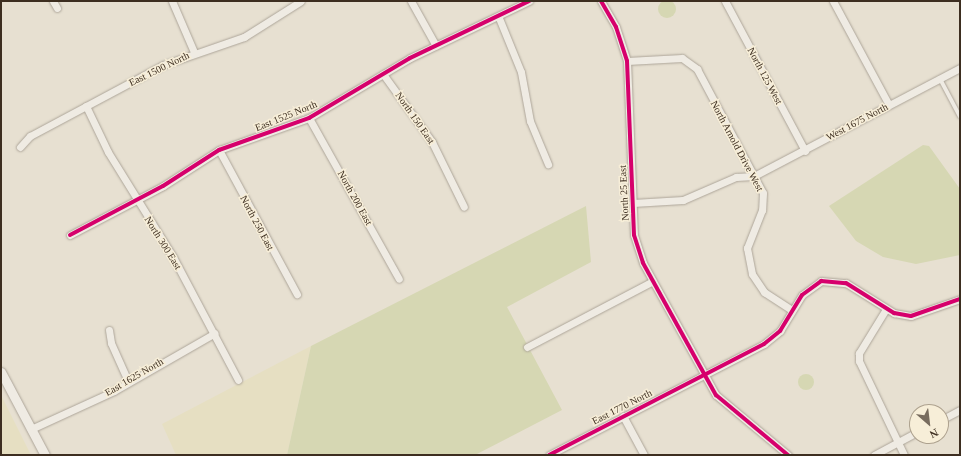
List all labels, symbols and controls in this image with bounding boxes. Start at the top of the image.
street label: North 125 West [745,45,785,107]
street label: East 1500 North [127,49,191,89]
street label: North 150 East [393,90,437,146]
street label: East 1525 North [253,98,319,134]
street label: North Arnold Drive West [708,98,766,194]
street label: West 1675 North [824,101,890,143]
street label: North 25 East [617,165,631,221]
street label: North 200 East [335,169,375,227]
street label: North 250 East [237,193,277,253]
street label: North 300 East [142,214,184,272]
street label: East 1625 North [103,355,165,399]
street label: East 1770 North [590,387,654,427]
north arrow [909,404,949,444]
text: N [928,427,940,441]

